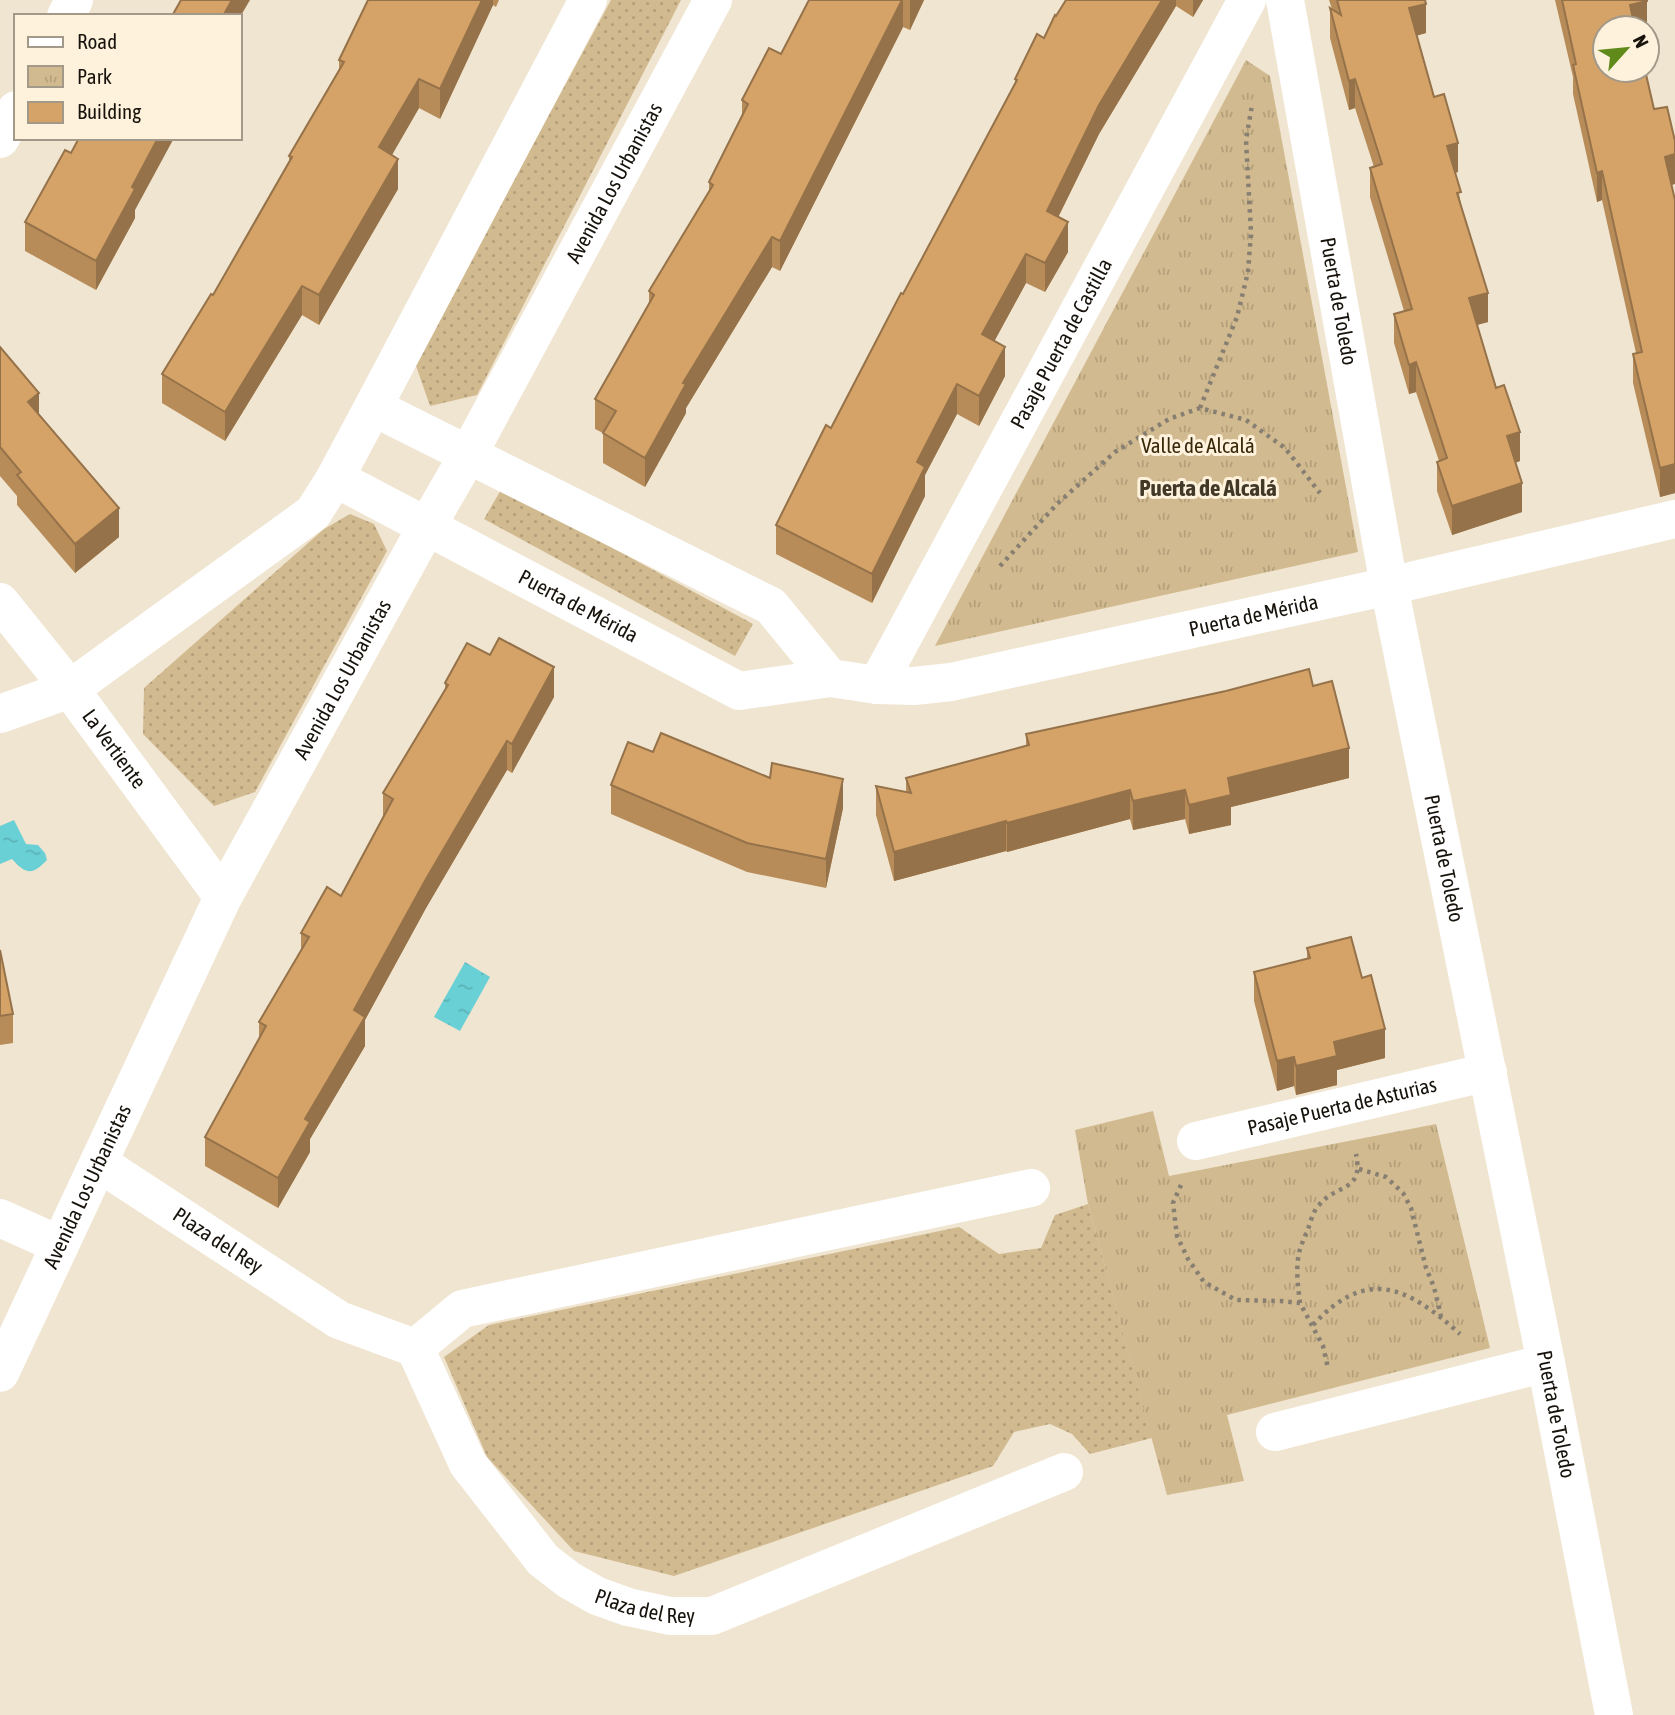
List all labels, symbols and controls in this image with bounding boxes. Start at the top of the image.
legend [14,14,242,140]
north arrow [1591,14,1661,84]
text: Road [77,29,117,53]
text: N [1629,31,1653,51]
text: Park [77,64,112,88]
street label: Avenida Los Urbanistas [561,98,666,267]
text: Building [77,99,141,123]
street label: Puerta de Toledo [1316,235,1363,367]
street label: Pasaje Puerta de Castilla [1005,254,1116,432]
park label: Valle de Alcalá [1141,433,1255,457]
district label: Puerta de Alcalá [1139,475,1277,501]
street label: Puerta de Mérida [515,564,642,647]
street label: Puerta de Mérida [1186,589,1320,641]
street label: Avenida Los Urbanistas [288,595,395,763]
street label: La Vertiente [78,704,152,792]
street label: Puerta de Toledo [1420,792,1470,924]
street label: Pasaje Puerta de Asturias [1245,1072,1439,1139]
street label: Avenida Los Urbanistas [38,1100,135,1272]
street label: Plaza del Rey [169,1202,268,1278]
street label: Puerta de Toledo [1533,1348,1581,1480]
street label: Plaza del Rey [592,1583,695,1627]

